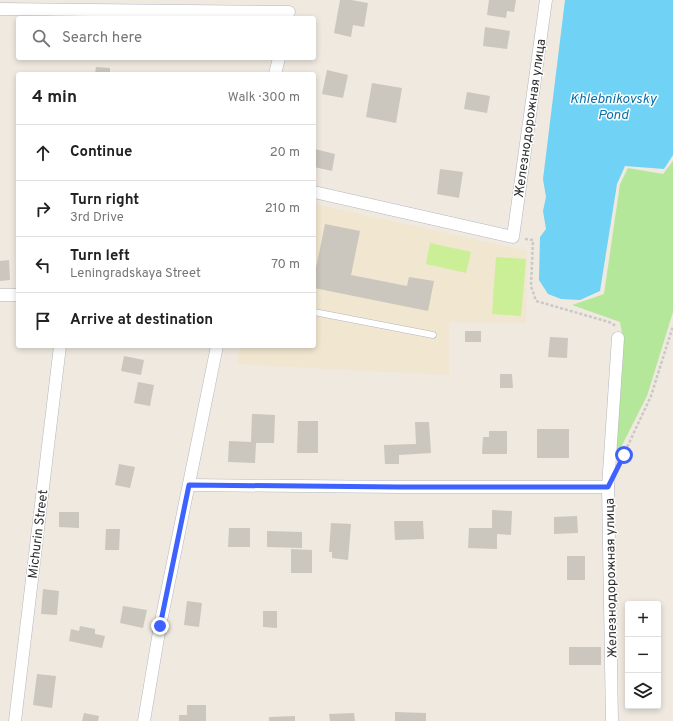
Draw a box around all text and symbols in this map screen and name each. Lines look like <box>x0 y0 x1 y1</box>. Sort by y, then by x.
search box <box>16 16 316 60</box>
icon: search <box>30 27 52 49</box>
text: Search here <box>62 29 142 48</box>
street label: Железнодорожная улица <box>512 38 550 199</box>
text: 4 min <box>32 87 77 109</box>
text: Walk · 300 m <box>228 90 300 106</box>
water label: Khlebnikovsky Pond <box>570 91 657 124</box>
icon: ahead <box>32 142 54 164</box>
text: Continue <box>70 143 132 162</box>
text: 20 m <box>270 145 300 161</box>
text: Turn right <box>70 191 139 210</box>
icon: right <box>32 198 54 220</box>
text: 210 m <box>265 201 300 217</box>
text: 3rd Drive <box>70 210 124 226</box>
text: Turn left <box>70 247 130 266</box>
icon: left <box>32 254 54 276</box>
text: 70 m <box>271 257 300 273</box>
text: Leningradskaya Street <box>70 266 201 282</box>
icon: arrive <box>32 310 54 332</box>
text: Arrive at destination <box>70 311 213 330</box>
route start <box>615 446 633 464</box>
street label: Michurin Street <box>26 489 52 580</box>
street label: Железнодорожная улица <box>603 498 621 658</box>
map controls <box>625 601 661 709</box>
button: + <box>625 601 661 637</box>
route end <box>151 617 169 635</box>
button: − <box>625 637 661 673</box>
button: layers <box>625 673 661 709</box>

